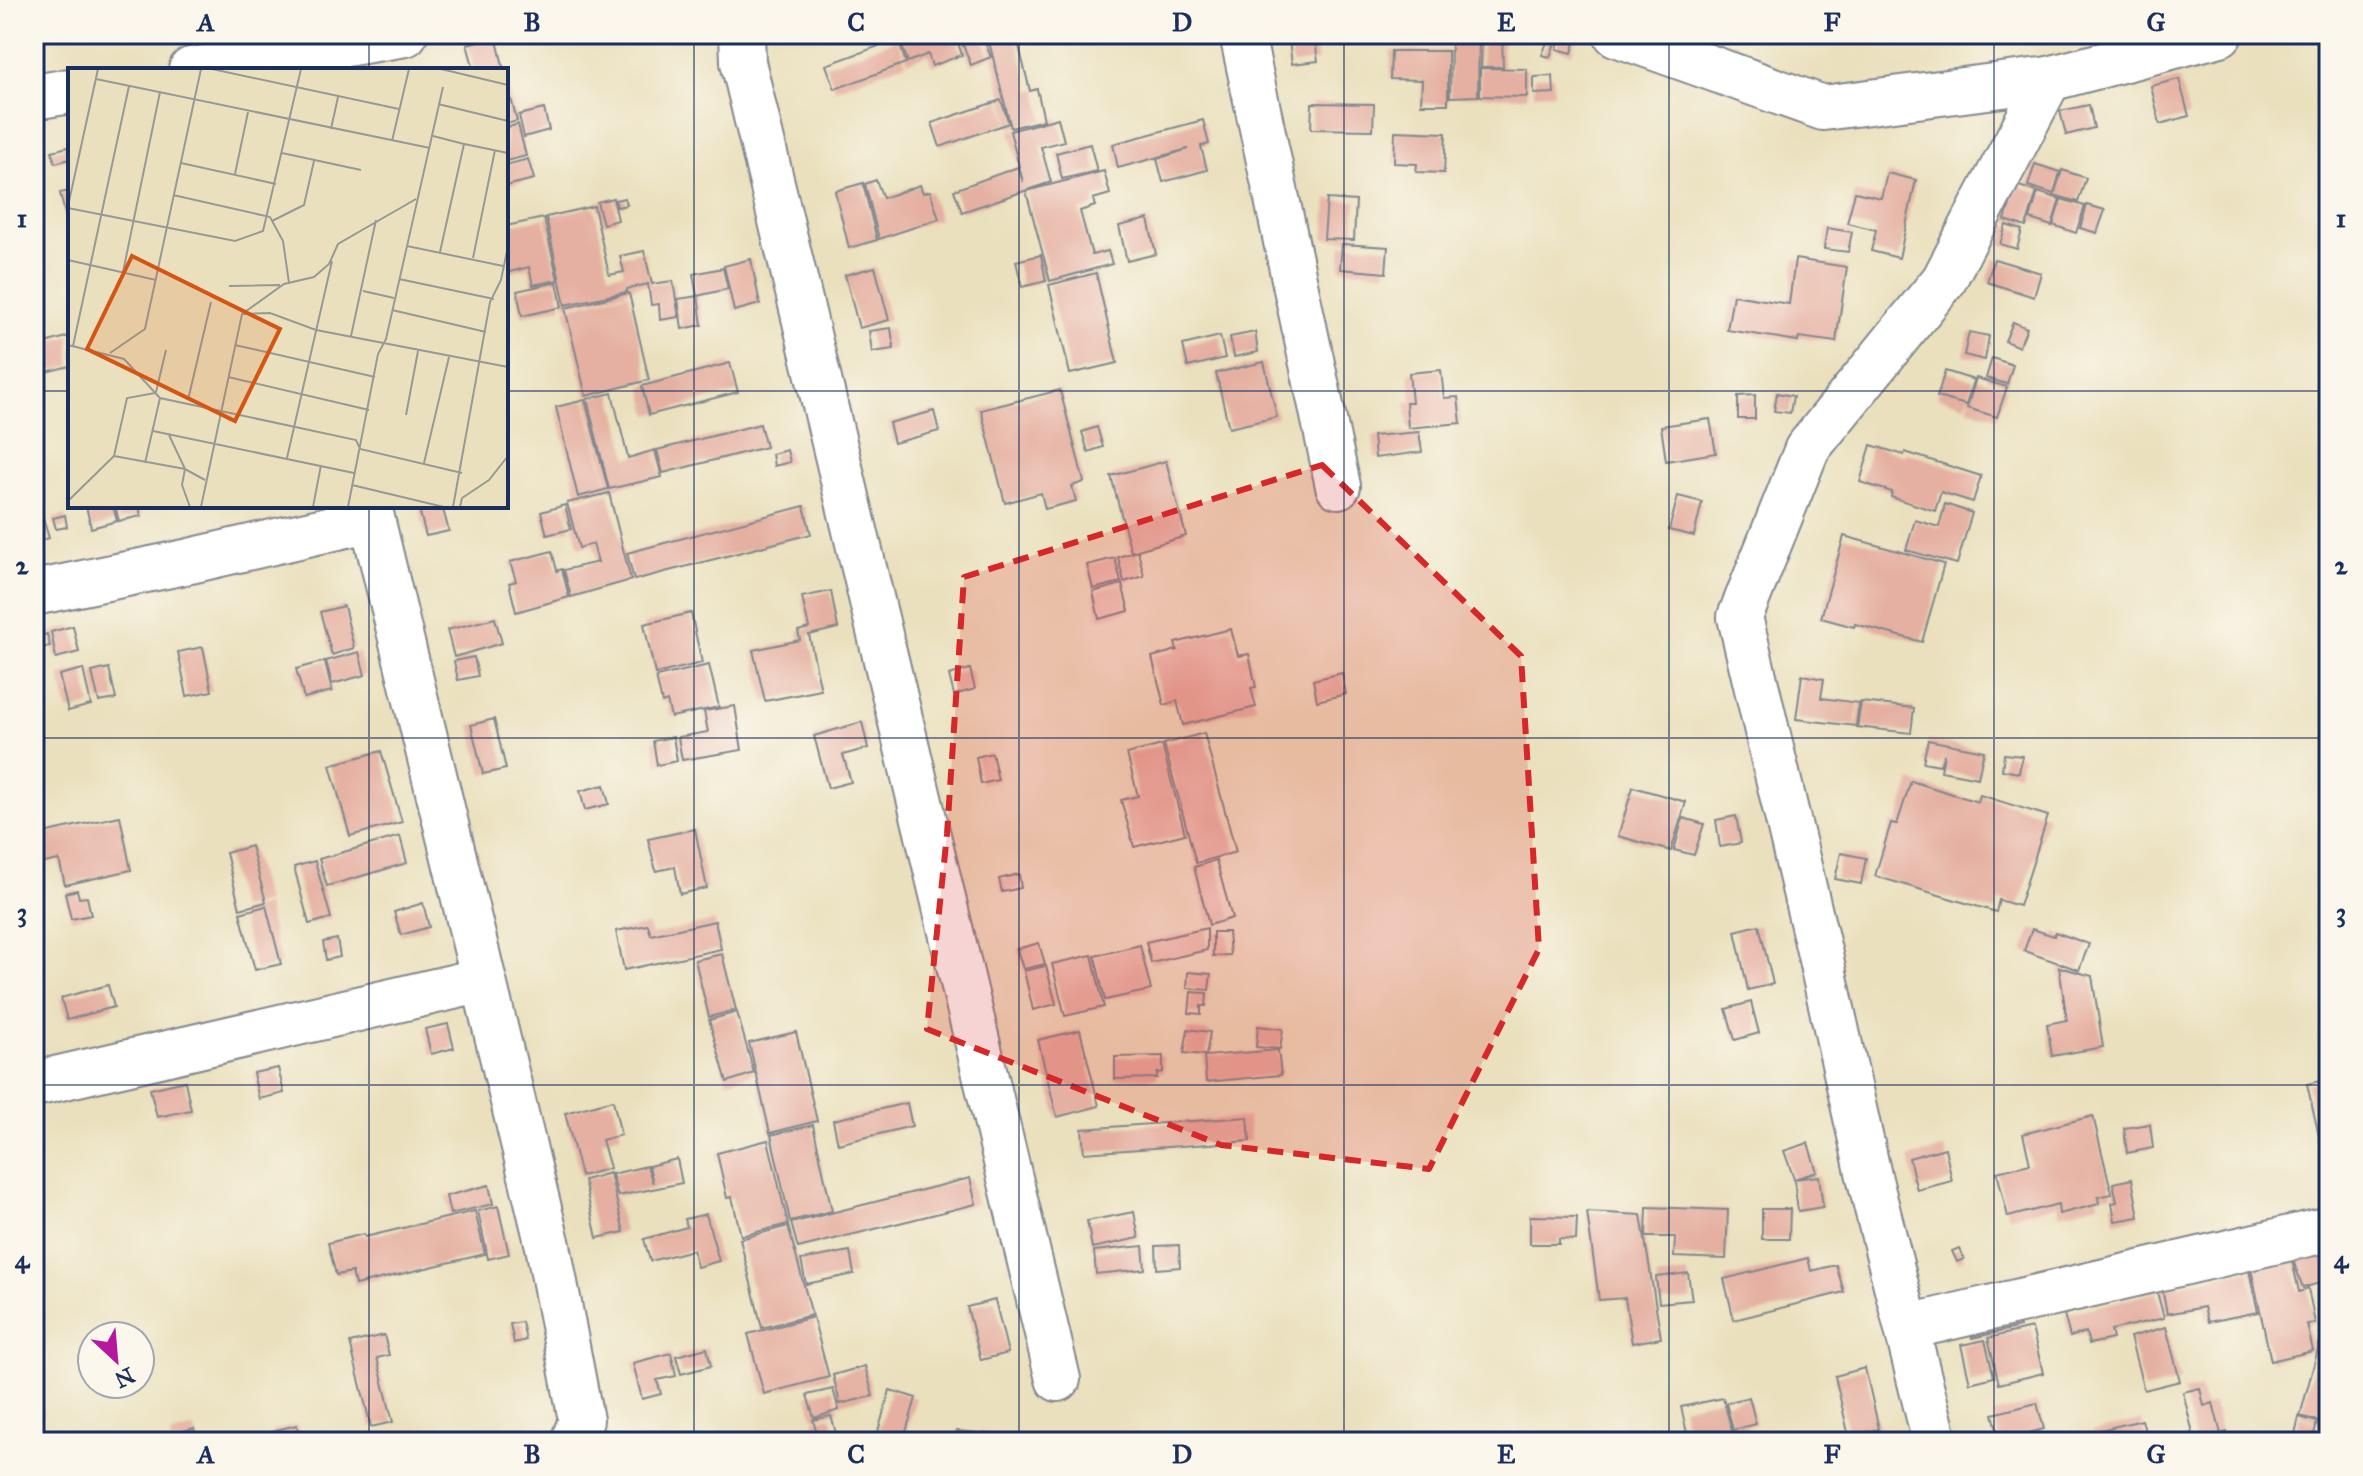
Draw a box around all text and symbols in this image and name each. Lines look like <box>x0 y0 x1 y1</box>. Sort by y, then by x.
text: A <box>195 6 215 38</box>
text: B <box>523 6 541 38</box>
text: C <box>847 6 865 38</box>
text: D <box>1172 6 1192 38</box>
text: E <box>1497 6 1516 38</box>
text: F <box>1824 6 1841 38</box>
text: G <box>2146 6 2166 38</box>
inset map <box>68 68 508 508</box>
text: 1 <box>17 202 27 234</box>
text: 1 <box>2336 202 2346 234</box>
text: 2 <box>16 549 30 581</box>
text: 2 <box>2335 549 2349 581</box>
text: 3 <box>17 896 27 928</box>
text: 3 <box>2336 896 2346 928</box>
text: 4 <box>15 1243 31 1275</box>
text: 4 <box>2334 1243 2350 1275</box>
north arrow <box>76 1320 156 1400</box>
text: N <box>110 1361 139 1394</box>
text: A <box>195 1438 215 1470</box>
text: B <box>523 1438 541 1470</box>
text: C <box>847 1438 865 1470</box>
text: D <box>1172 1438 1192 1470</box>
text: E <box>1497 1438 1516 1470</box>
text: F <box>1824 1438 1841 1470</box>
text: G <box>2146 1438 2166 1470</box>

